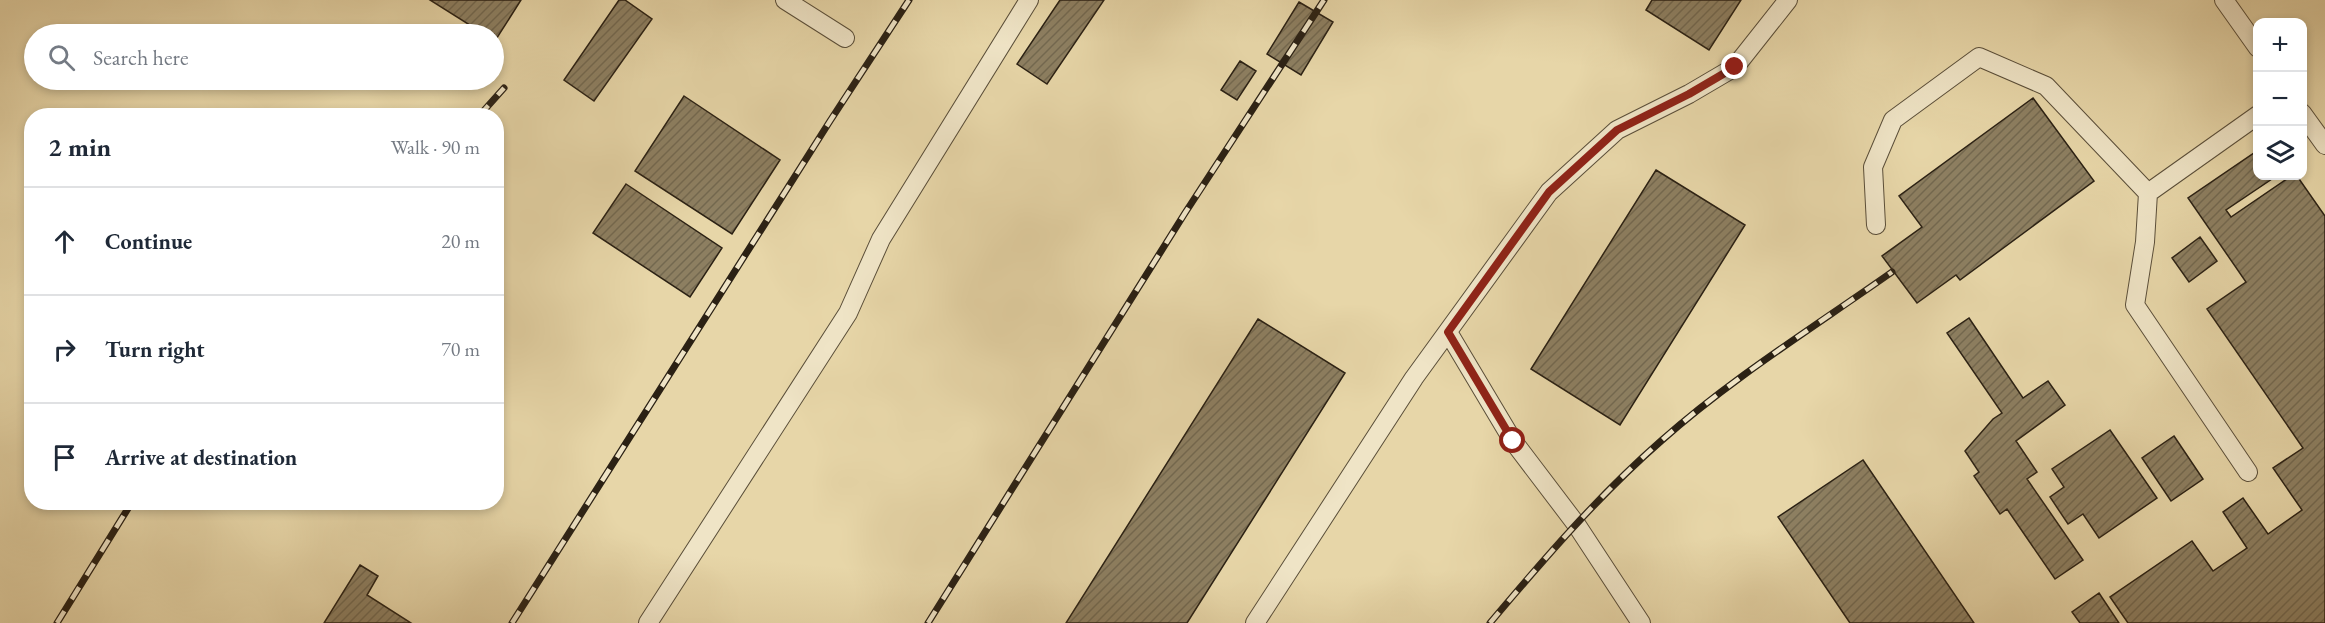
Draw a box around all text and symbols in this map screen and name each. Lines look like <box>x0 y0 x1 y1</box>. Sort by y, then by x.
map controls <box>2253 18 2307 180</box>
button: + <box>2253 18 2307 72</box>
search box <box>24 24 504 90</box>
icon: search <box>45 41 78 74</box>
text: Search here <box>93 43 188 72</box>
route end <box>1721 53 1747 79</box>
button: − <box>2253 72 2307 126</box>
button: layers <box>2253 126 2307 180</box>
text: 2 min <box>48 130 111 164</box>
text: Walk · 90 m <box>391 134 480 160</box>
icon: ahead <box>48 225 81 258</box>
text: Continue <box>105 227 192 256</box>
text: 20 m <box>441 228 480 254</box>
icon: right <box>48 333 81 366</box>
text: Turn right <box>105 335 204 364</box>
text: 70 m <box>441 336 480 362</box>
route start <box>1499 427 1525 453</box>
icon: arrive <box>48 441 81 474</box>
text: Arrive at destination <box>105 443 297 472</box>

